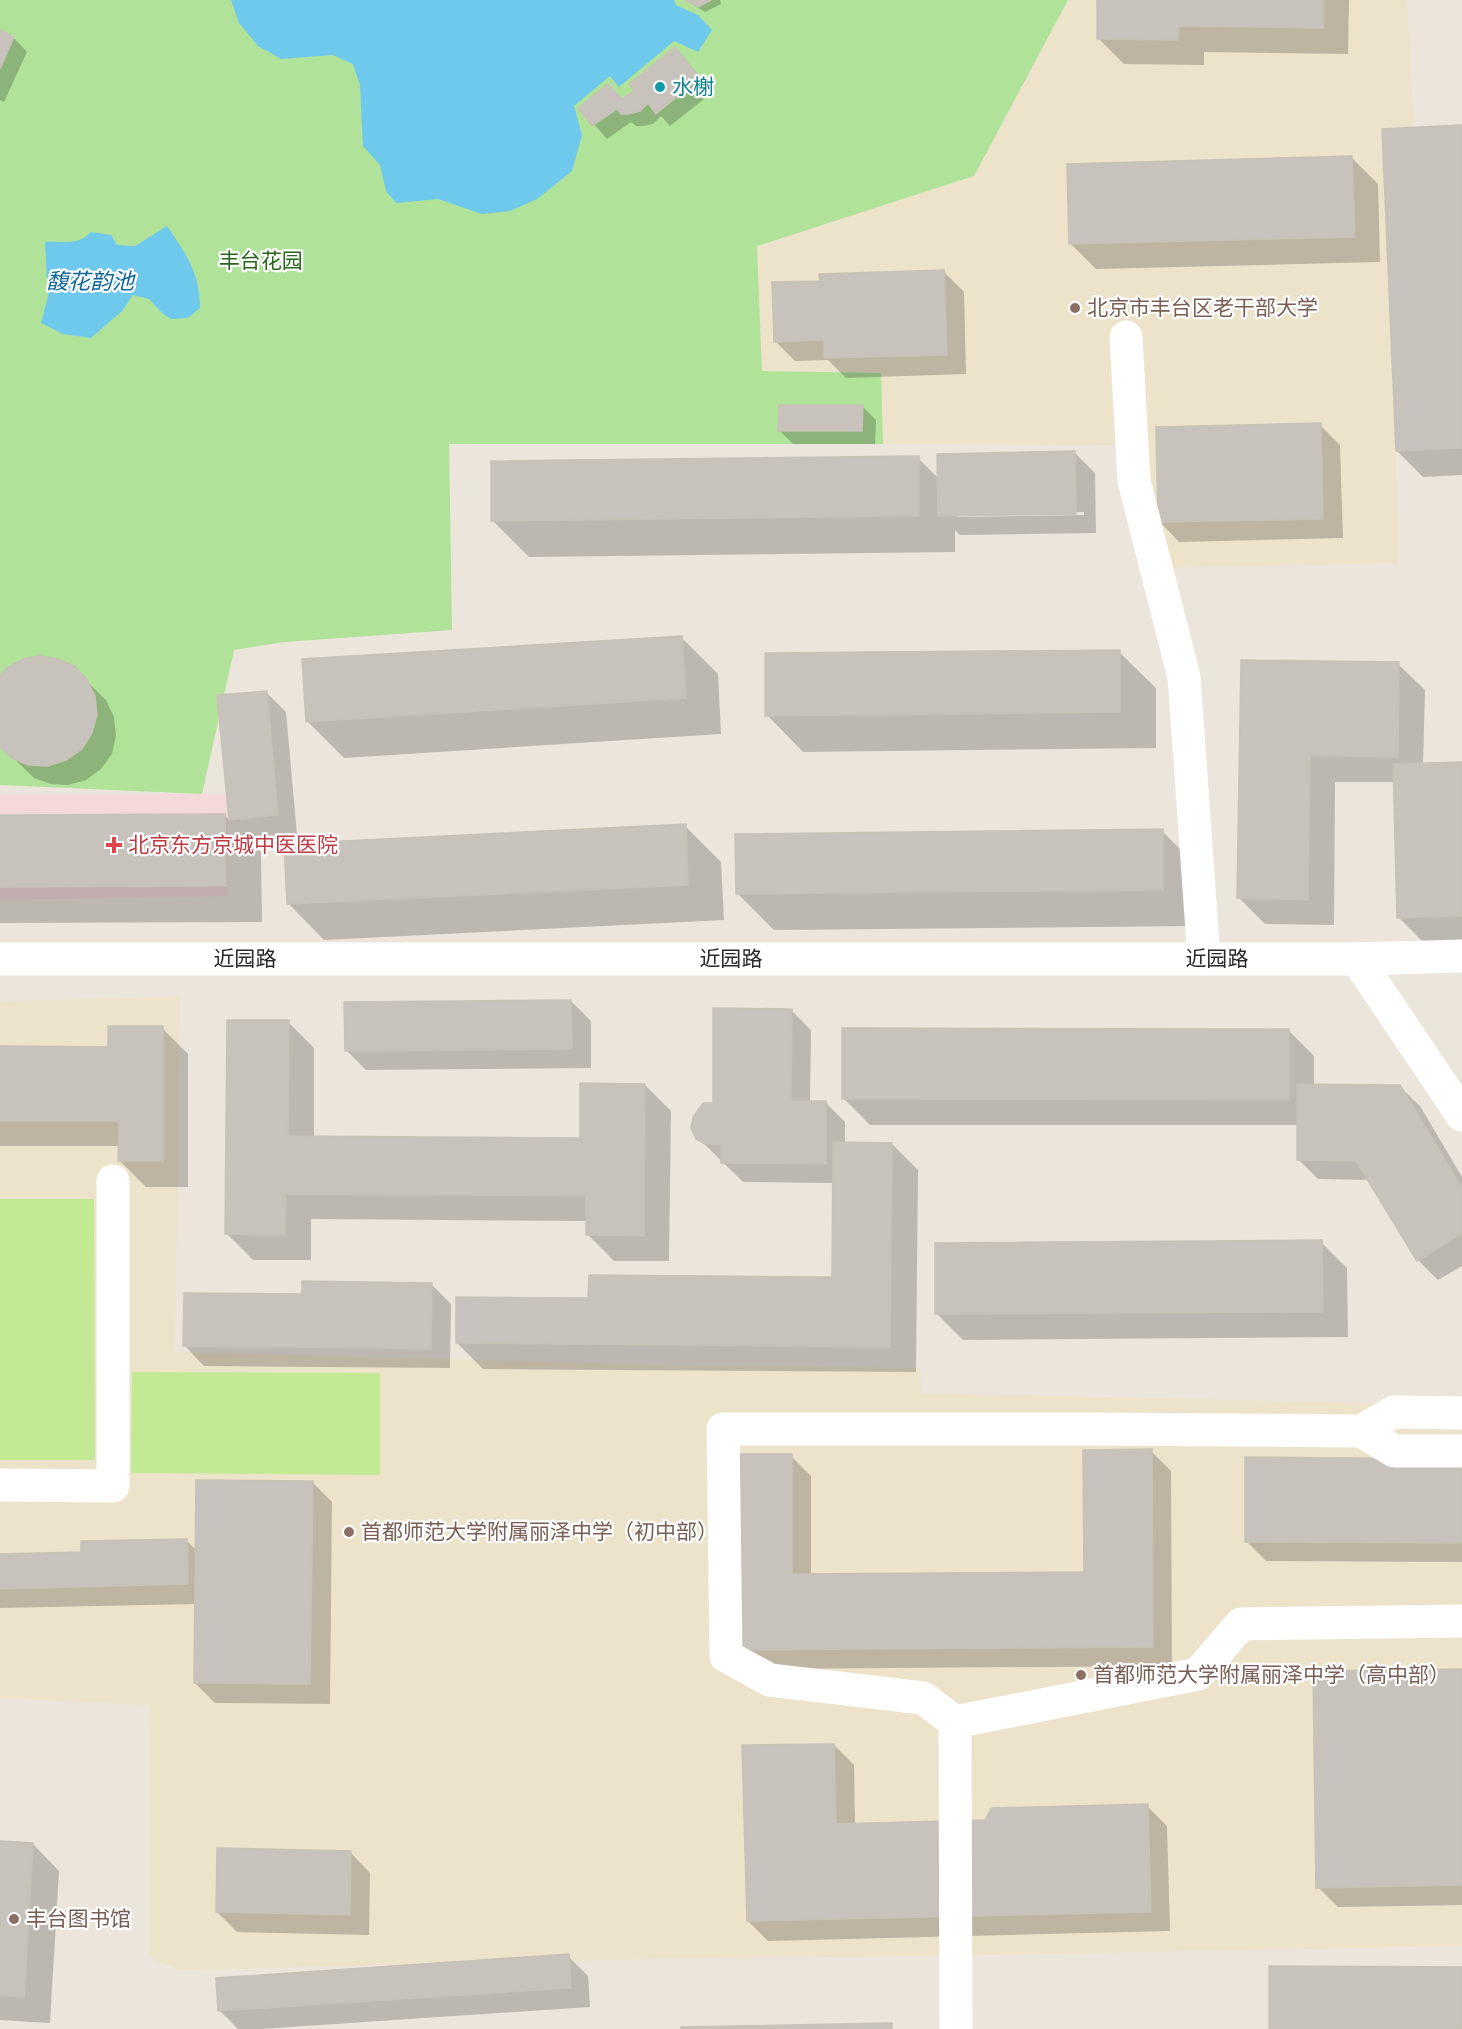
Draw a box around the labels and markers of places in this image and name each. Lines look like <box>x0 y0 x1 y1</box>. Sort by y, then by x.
place label: 水榭 <box>672 76 714 98</box>
marker: 水榭 <box>653 80 667 94</box>
place label: 北京市丰台区老干部大学 <box>1087 297 1318 319</box>
marker: 北京市丰台区老干部大学 <box>1068 301 1082 315</box>
place label: 北京东方京城中医医院 <box>128 834 338 856</box>
marker: 北京东方京城中医医院 <box>105 836 123 854</box>
place label: 首都师范大学附属丽泽中学（初中部） <box>361 1521 718 1543</box>
marker: 首都师范大学附属丽泽中学（初中部） <box>342 1525 356 1539</box>
place label: 首都师范大学附属丽泽中学（高中部） <box>1093 1664 1450 1686</box>
marker: 首都师范大学附属丽泽中学（高中部） <box>1074 1668 1088 1682</box>
place label: 丰台图书馆 <box>26 1908 131 1930</box>
marker: 丰台图书馆 <box>7 1912 21 1926</box>

